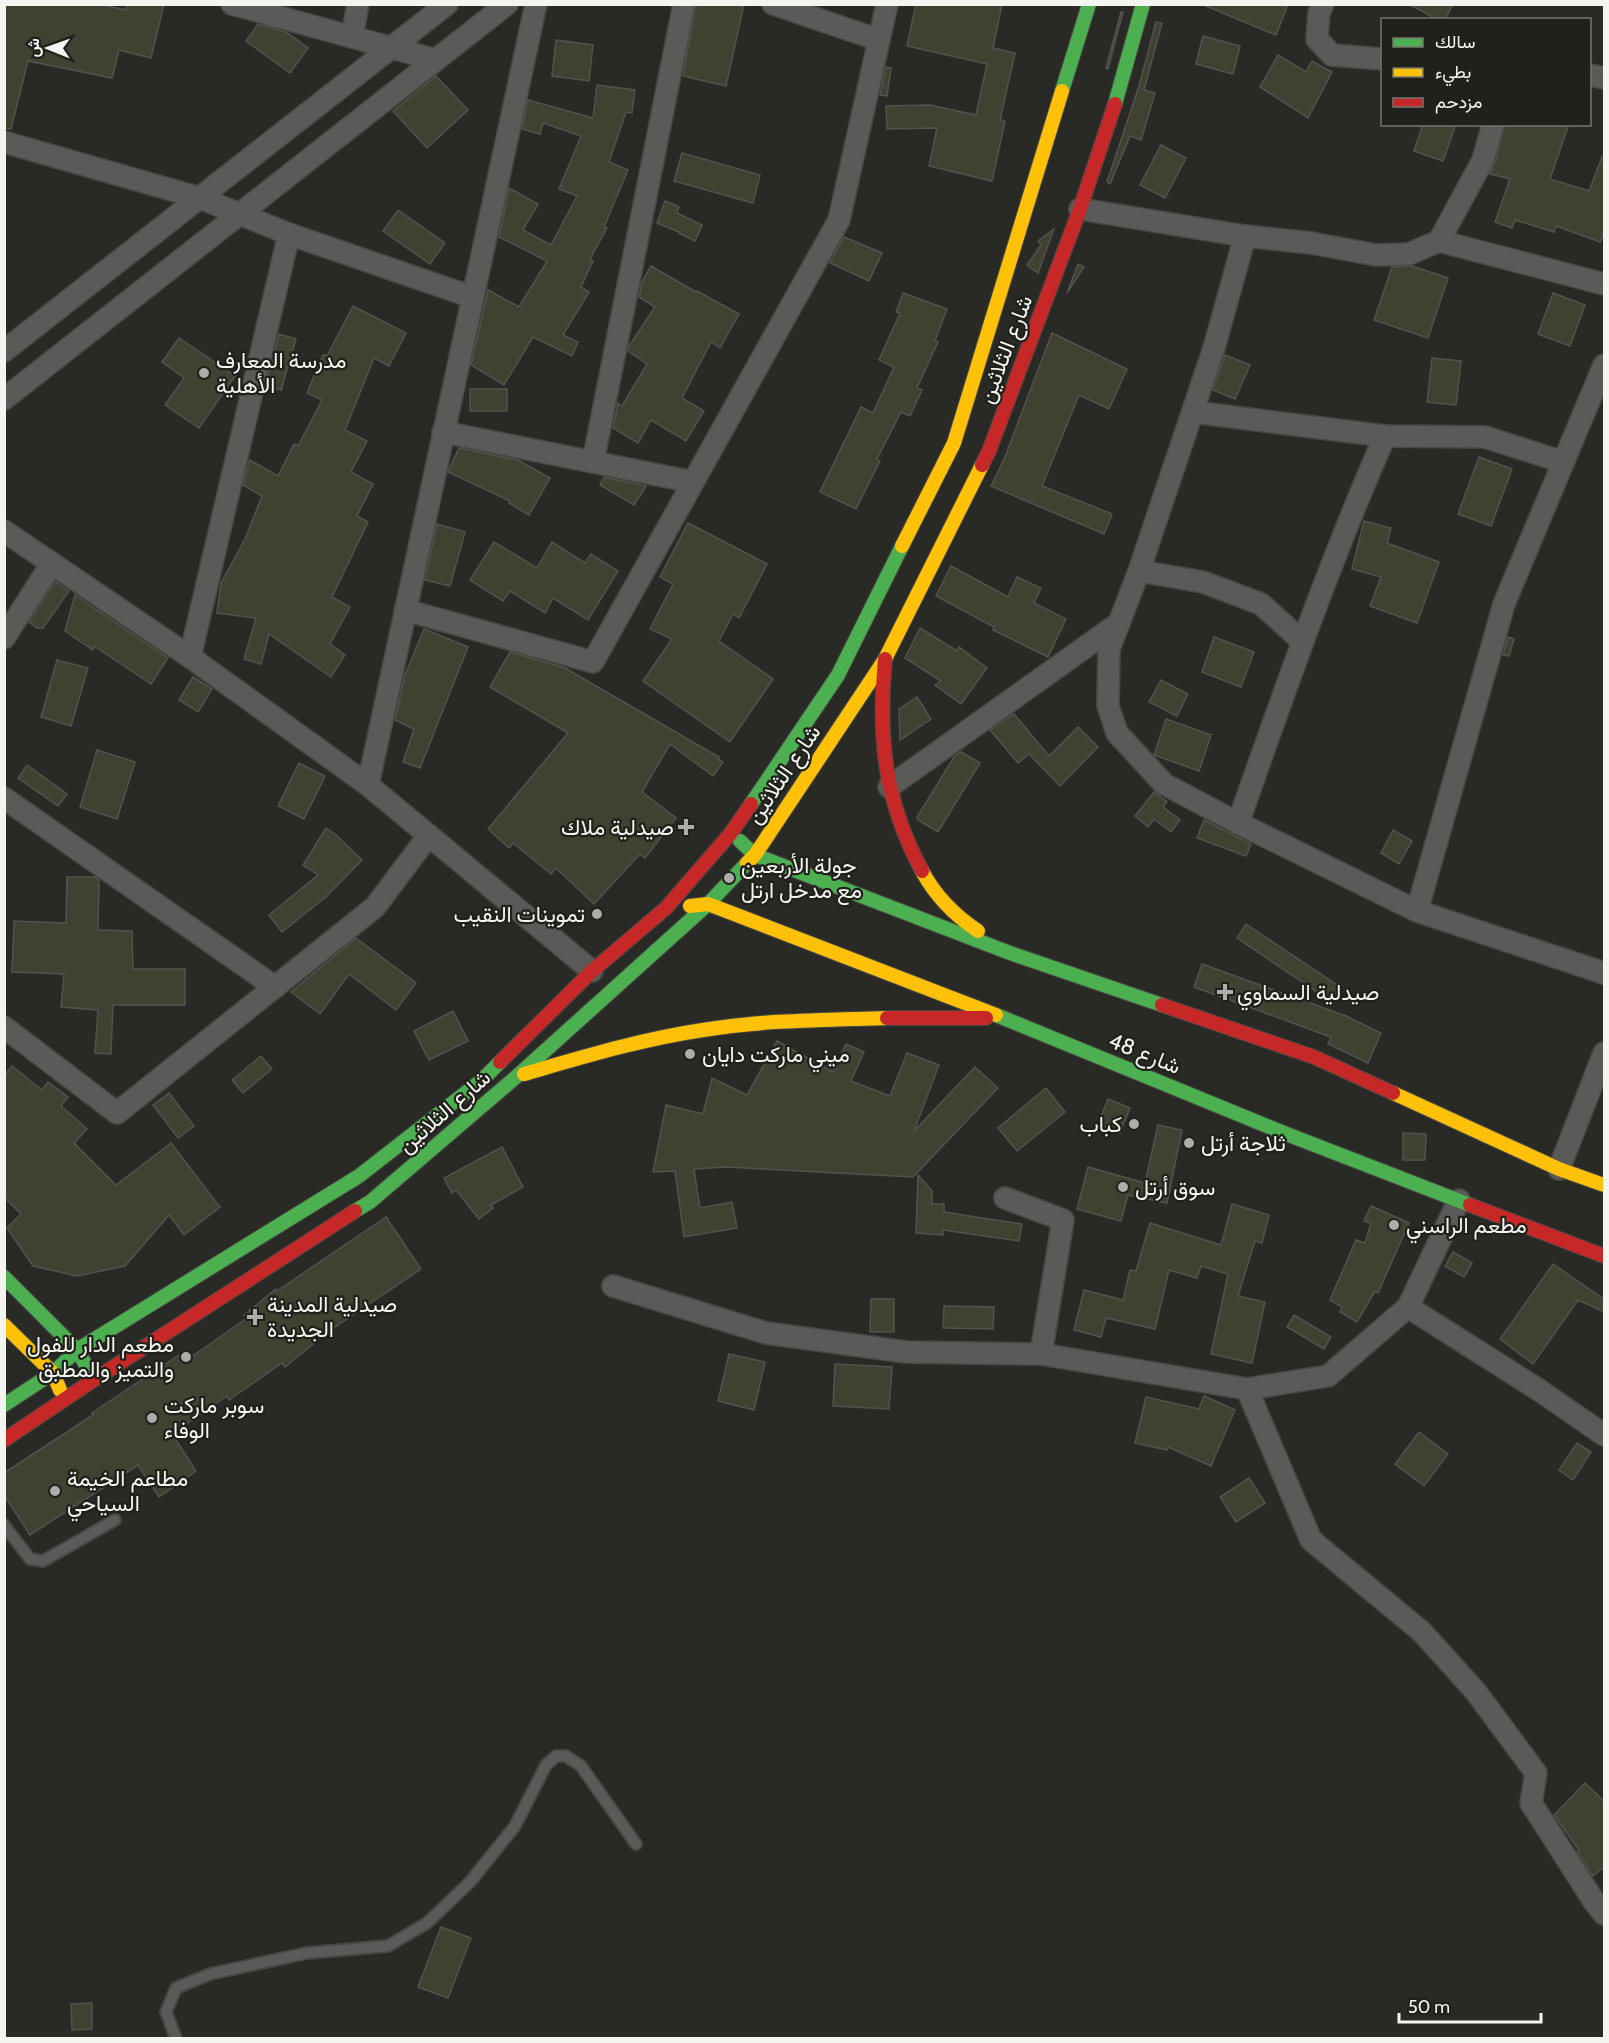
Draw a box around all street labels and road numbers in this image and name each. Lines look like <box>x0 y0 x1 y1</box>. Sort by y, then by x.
street label: شارع الثلاثين <box>972 291 1039 407</box>
street label: شارع الثلاثين <box>740 720 827 830</box>
street label: شارع 48 <box>1104 1027 1185 1081</box>
street label: شارع الثلاثين <box>393 1064 497 1160</box>

